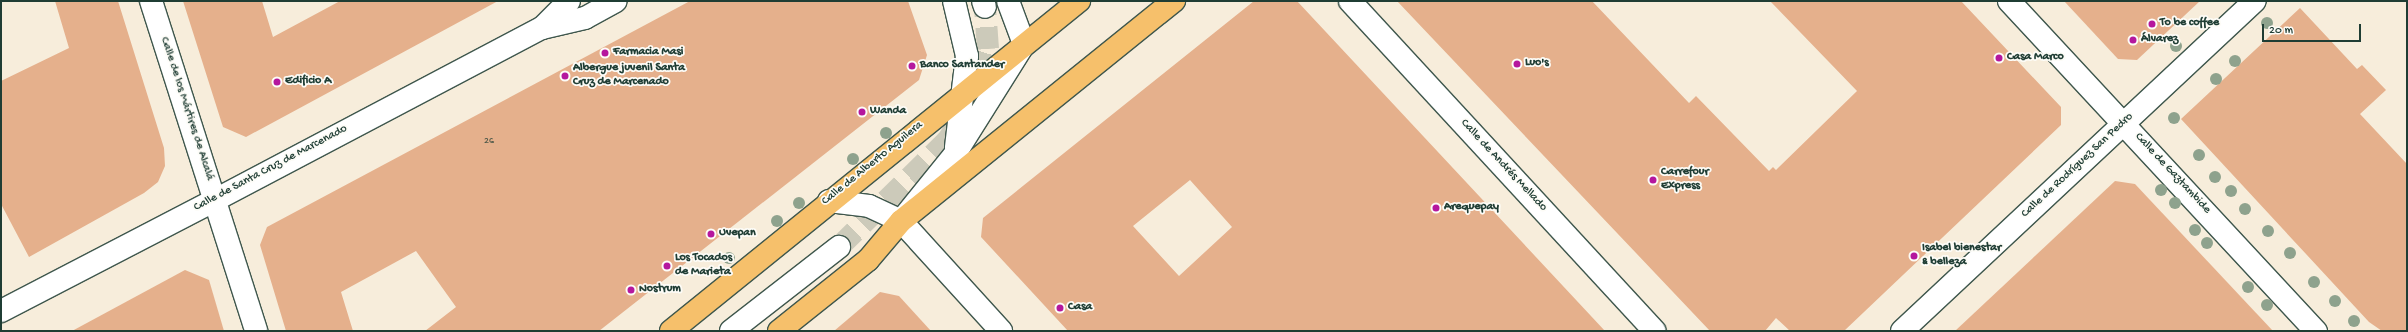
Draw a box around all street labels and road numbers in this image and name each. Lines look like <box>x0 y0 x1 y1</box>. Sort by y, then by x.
street label: Calle de los Mártires de Alcalá <box>156 35 216 183</box>
street label: Calle de Rodríguez San Pedro <box>2019 110 2137 222</box>
street label: Calle de Andrés Mellado <box>1457 117 1549 215</box>
street label: Calle de Alberto Aguilera <box>820 119 926 209</box>
street label: Calle de Santa Cruz de Marcenado <box>192 122 350 216</box>
street label: Calle de Gaztambide <box>2131 131 2213 217</box>

